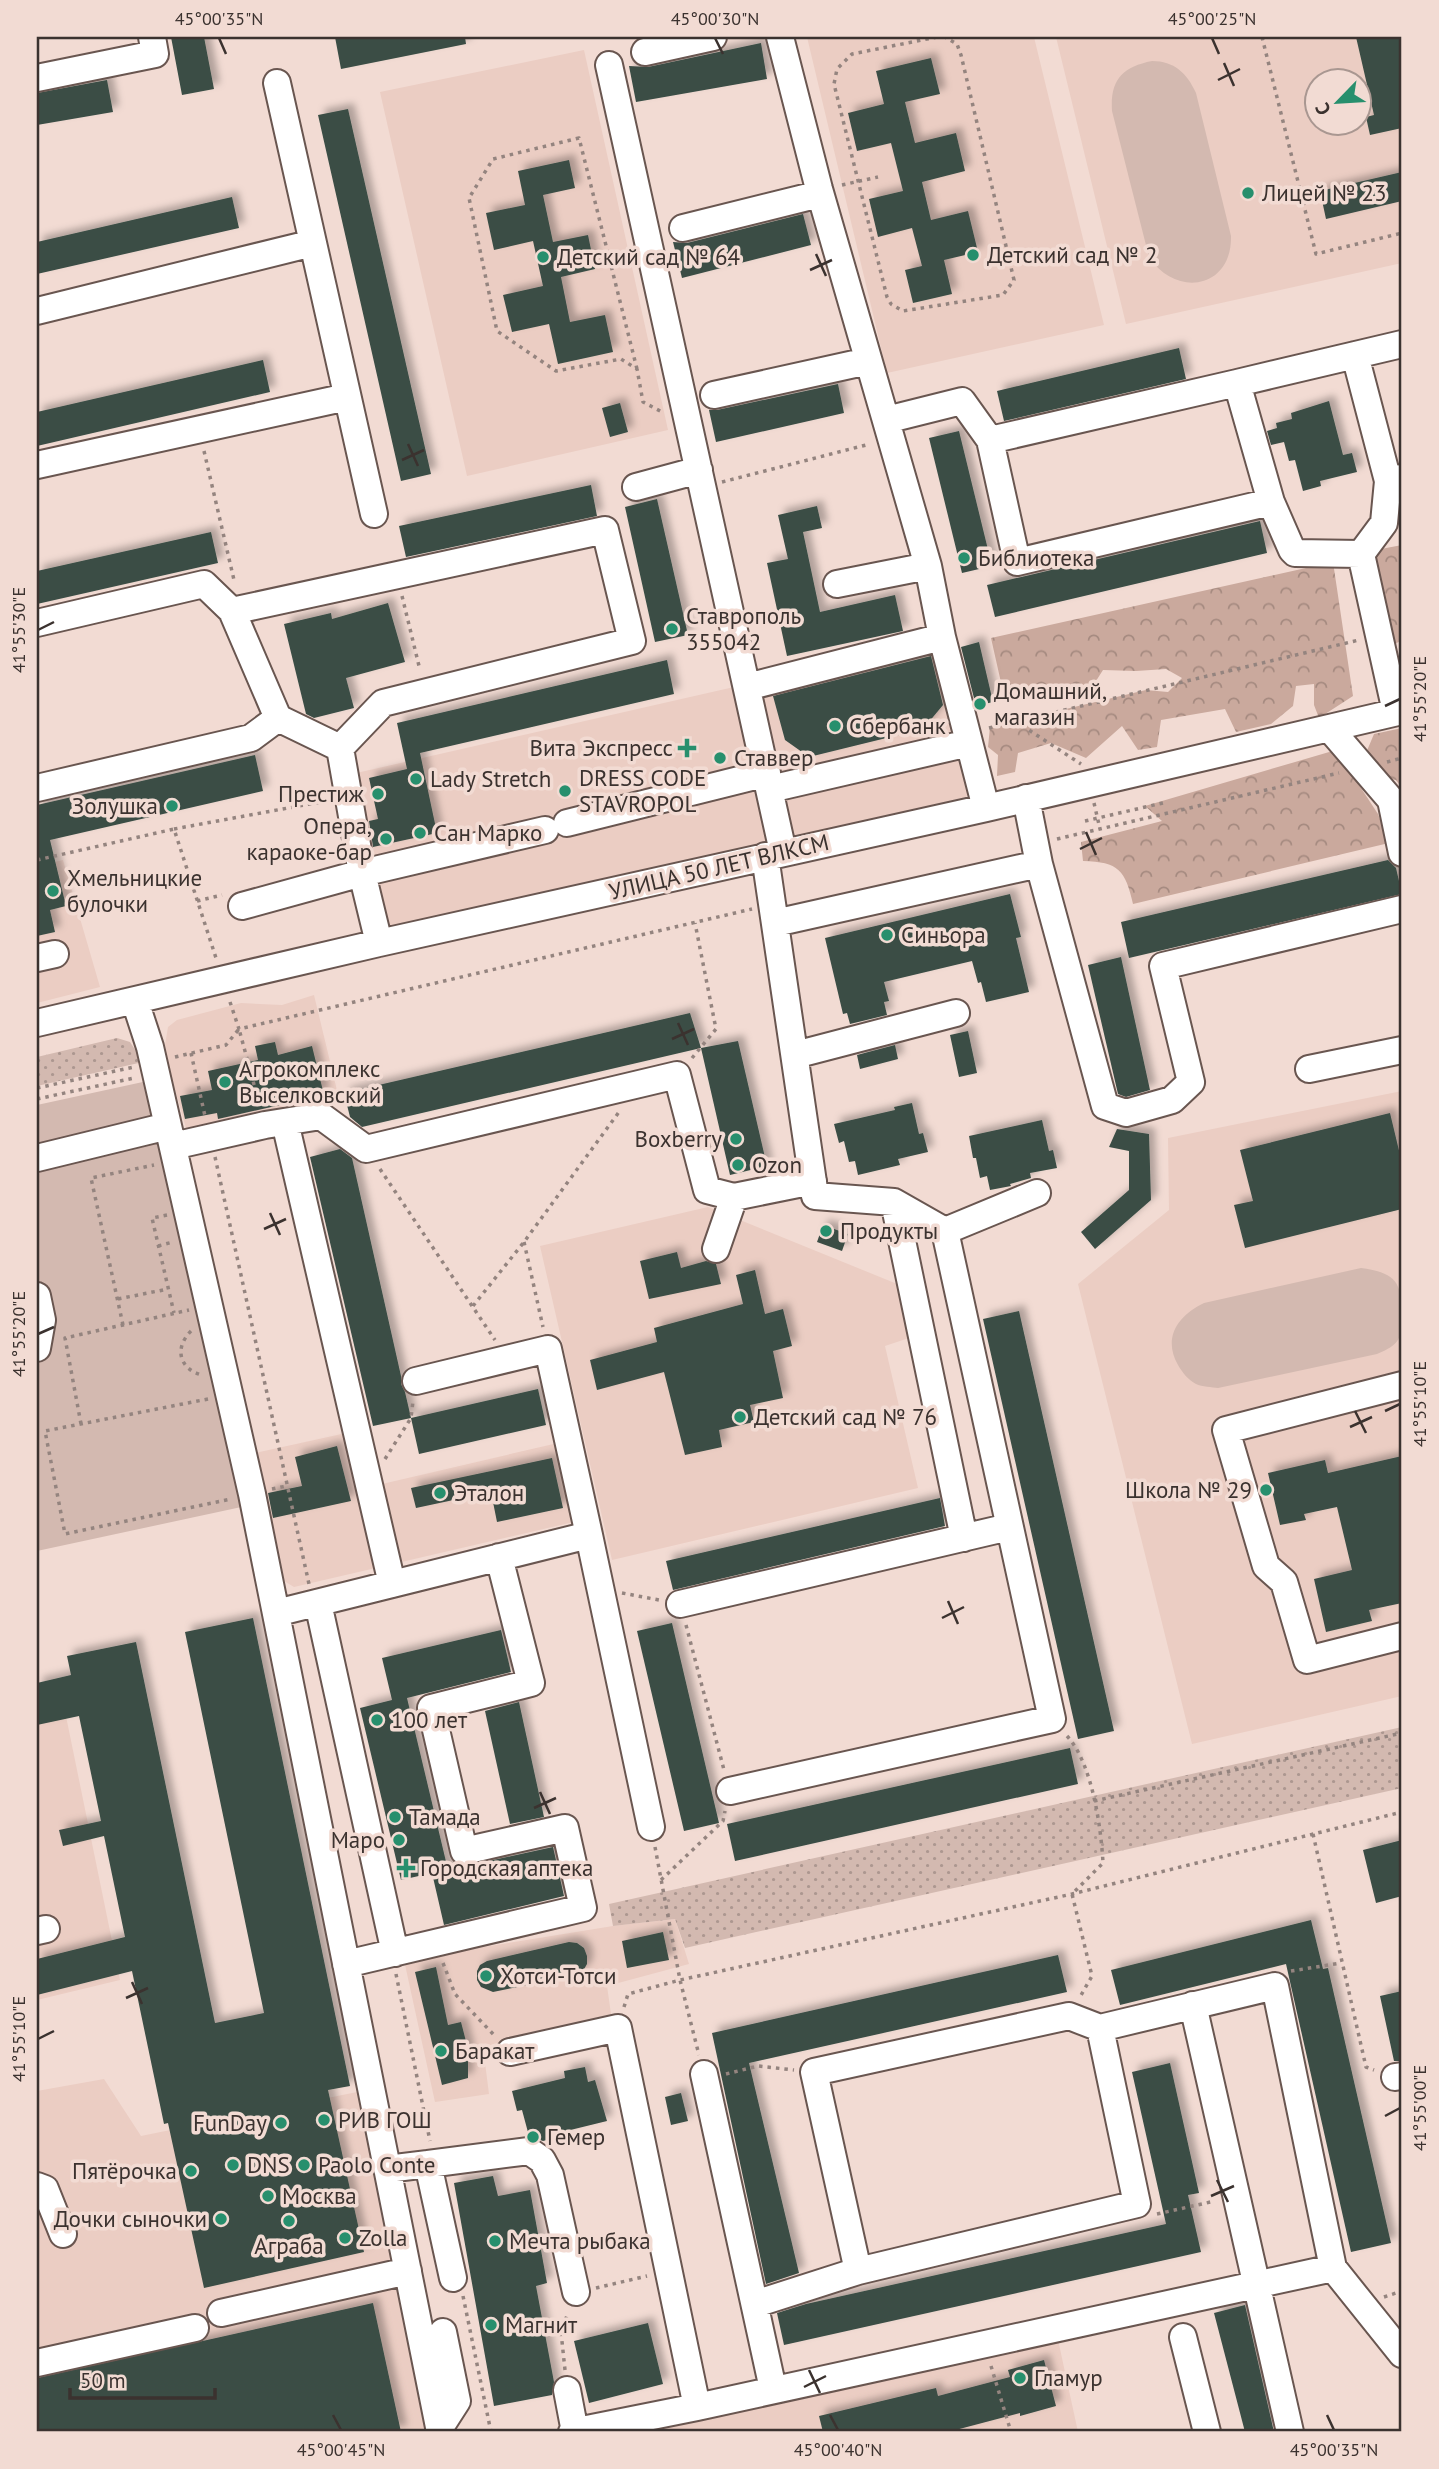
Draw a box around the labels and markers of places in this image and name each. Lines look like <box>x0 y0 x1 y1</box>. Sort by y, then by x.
place label: Лицей № 23 <box>1261 178 1387 207</box>
marker: Лицей № 23 <box>1240 185 1256 201</box>
place label: Детский сад № 2 <box>987 240 1158 269</box>
place label: Детский сад № 64 <box>557 242 741 271</box>
marker: Детский сад № 2 <box>965 247 981 263</box>
marker: Детский сад № 64 <box>535 249 551 265</box>
place label: Библиотека <box>978 543 1094 572</box>
marker: Библиотека <box>956 550 972 566</box>
place label: Ставрополь 355042 <box>686 601 801 656</box>
marker: Ставрополь 355042 <box>664 621 680 637</box>
place label: Домашний, магазин <box>994 676 1107 731</box>
marker: Домашний, магазин <box>972 696 988 712</box>
place label: Сбербанк <box>849 711 946 740</box>
marker: Сбербанк <box>827 718 843 734</box>
place label: Вита Экспресс <box>530 733 673 762</box>
marker: Вита Экспресс <box>679 740 695 756</box>
place label: Ставвер <box>734 743 813 772</box>
marker: Ставвер <box>712 750 728 766</box>
place label: DRESS CODE STAVROPOL <box>579 763 706 818</box>
place label: Lady Stretch <box>430 764 551 793</box>
marker: Lady Stretch <box>408 771 424 787</box>
place label: Престиж <box>278 779 365 808</box>
marker: DRESS CODE STAVROPOL <box>557 783 573 799</box>
marker: Престиж <box>370 786 386 802</box>
place label: Золушка <box>72 791 158 820</box>
marker: Золушка <box>164 798 180 814</box>
place label: Опера, караоке-бар <box>247 811 372 866</box>
place label: Сан Марко <box>434 818 542 847</box>
marker: Сан Марко <box>412 825 428 841</box>
marker: Опера, караоке-бар <box>378 831 394 847</box>
place label: Хмельницкие булочки <box>67 863 202 918</box>
marker: Хмельницкие булочки <box>45 883 61 899</box>
place label: Синьора <box>901 920 986 949</box>
marker: Синьора <box>879 927 895 943</box>
place label: Агрокомплекс Выселковский <box>239 1054 381 1109</box>
marker: Агрокомплекс Выселковский <box>217 1074 233 1090</box>
place label: Boxberry <box>634 1124 722 1153</box>
marker: Boxberry <box>728 1131 744 1147</box>
place label: Ozon <box>752 1150 802 1179</box>
marker: Ozon <box>730 1157 746 1173</box>
place label: Продукты <box>840 1216 938 1245</box>
marker: Продукты <box>818 1223 834 1239</box>
place label: Детский сад № 76 <box>754 1402 937 1431</box>
marker: Детский сад № 76 <box>732 1409 748 1425</box>
place label: Школа № 29 <box>1125 1475 1252 1504</box>
place label: Эталон <box>454 1478 524 1507</box>
marker: Школа № 29 <box>1258 1482 1274 1498</box>
marker: Эталон <box>432 1485 448 1501</box>
place label: 100 лет <box>391 1705 468 1734</box>
marker: 100 лет <box>369 1712 385 1728</box>
place label: Тамада <box>409 1802 481 1831</box>
marker: Тамада <box>387 1809 403 1825</box>
place label: Маро <box>331 1825 385 1854</box>
marker: Маро <box>391 1832 407 1848</box>
place label: Городская аптека <box>420 1853 593 1882</box>
marker: Городская аптека <box>398 1860 414 1876</box>
place label: Хотси-Тотси <box>500 1961 617 1990</box>
marker: Хотси-Тотси <box>478 1968 494 1984</box>
place label: Баракат <box>455 2036 535 2065</box>
marker: Баракат <box>433 2043 449 2059</box>
place label: РИВ ГОШ <box>338 2105 432 2134</box>
place label: FunDay <box>193 2108 267 2137</box>
marker: РИВ ГОШ <box>316 2112 332 2128</box>
marker: FunDay <box>273 2115 289 2131</box>
place label: Гемер <box>547 2122 605 2151</box>
marker: Гемер <box>525 2129 541 2145</box>
place label: DNS <box>247 2150 290 2179</box>
place label: Paolo Conte <box>318 2150 435 2179</box>
place label: Пятёрочка <box>72 2156 177 2185</box>
marker: DNS <box>225 2157 241 2173</box>
marker: Paolo Conte <box>296 2157 312 2173</box>
marker: Пятёрочка <box>183 2163 199 2179</box>
place label: Москва <box>282 2181 357 2210</box>
marker: Москва <box>260 2188 276 2204</box>
place label: Дочки сыночки <box>54 2204 207 2233</box>
marker: Дочки сыночки <box>213 2211 229 2227</box>
marker: Аграба <box>281 2213 297 2229</box>
place label: Zolla <box>359 2223 408 2252</box>
place label: Мечта рыбака <box>509 2226 651 2255</box>
marker: Zolla <box>337 2230 353 2246</box>
place label: Аграба <box>254 2231 324 2260</box>
marker: Мечта рыбака <box>487 2233 503 2249</box>
place label: Магнит <box>505 2310 578 2339</box>
marker: Магнит <box>483 2317 499 2333</box>
place label: Гламур <box>1034 2363 1103 2392</box>
marker: Гламур <box>1012 2370 1028 2386</box>

